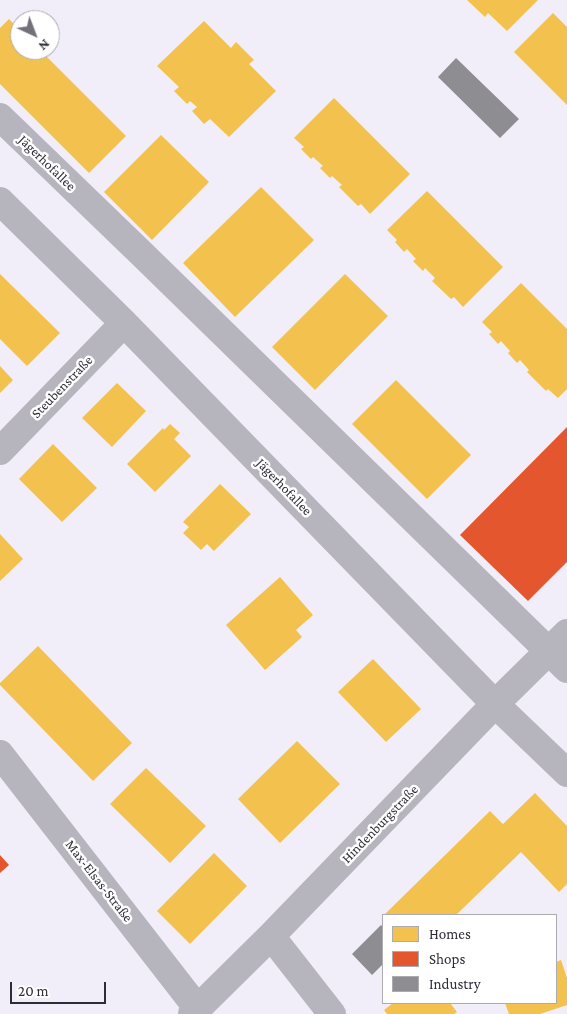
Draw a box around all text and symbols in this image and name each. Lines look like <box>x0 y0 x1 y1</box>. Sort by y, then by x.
north arrow <box>10 10 60 60</box>
text: N <box>36 36 54 54</box>
street label: Jägerhofallee <box>15 132 79 194</box>
street label: Steubenstraße <box>28 352 96 422</box>
street label: Jägerhofallee <box>253 455 315 519</box>
street label: Hindenburgstraße <box>338 781 422 867</box>
street label: Max-Elsas-Straße <box>62 837 136 925</box>
legend <box>382 914 557 1004</box>
text: Homes <box>429 926 471 942</box>
text: Shops <box>429 951 465 967</box>
scale bar <box>12 972 109 1004</box>
text: Industry <box>429 976 481 992</box>
text: 20 m <box>18 983 49 999</box>

